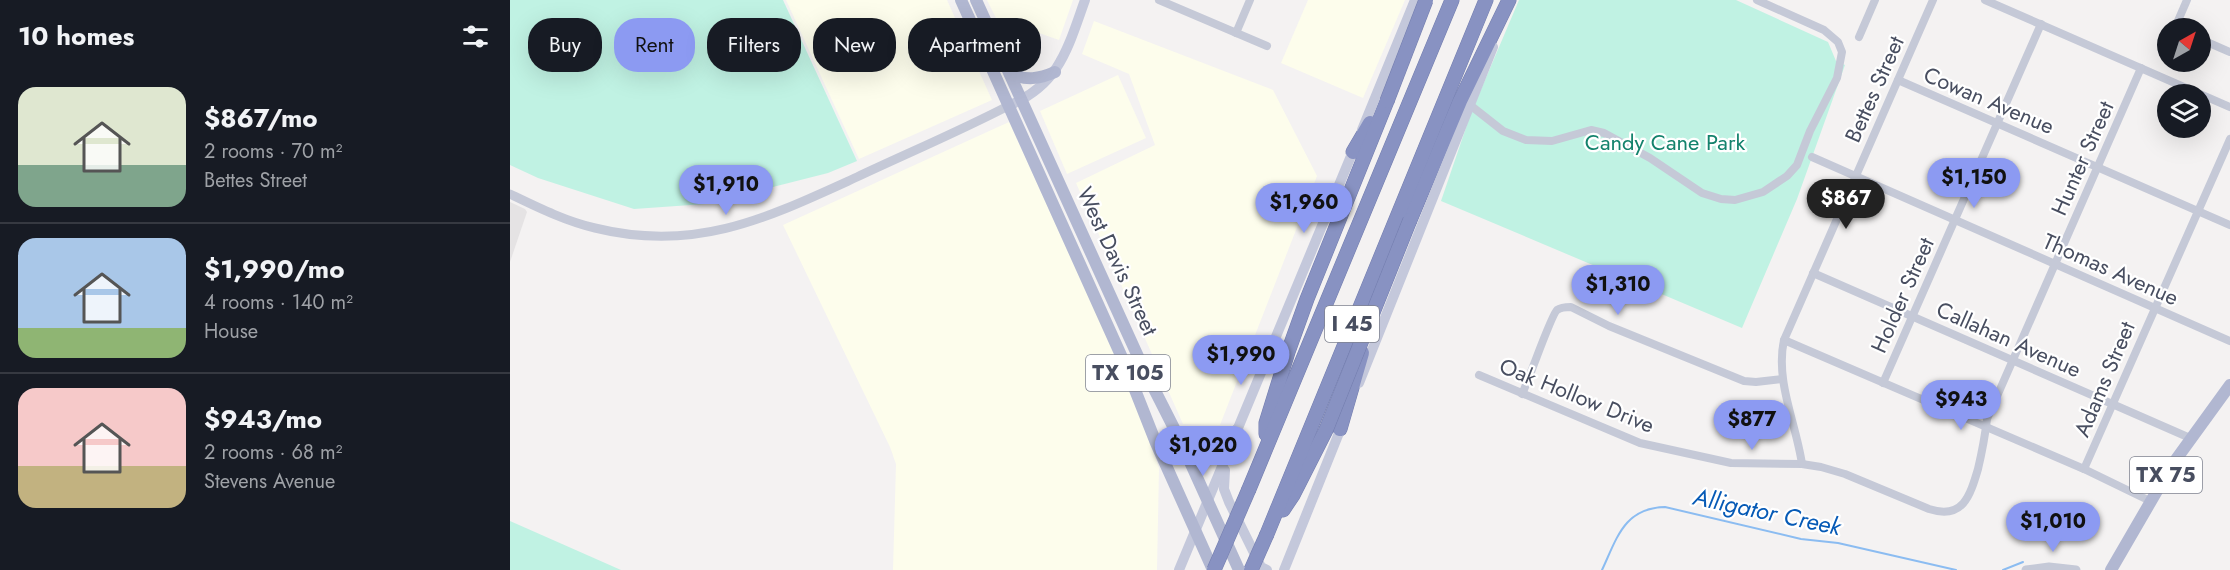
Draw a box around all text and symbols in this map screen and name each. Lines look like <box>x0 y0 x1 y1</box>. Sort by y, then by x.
text: 10 homes <box>18 17 134 55</box>
chip: Buy <box>528 18 602 72</box>
chip: Rent <box>614 18 695 72</box>
chip: Filters <box>707 18 801 72</box>
chip: New <box>813 18 896 72</box>
chip: Apartment <box>908 18 1041 72</box>
north arrow <box>2157 18 2211 72</box>
map controls <box>2157 18 2211 138</box>
icon: filters <box>459 20 492 53</box>
street label: Bettes Street <box>1836 30 1912 147</box>
street label: Cowan Avenue <box>1919 58 2059 142</box>
button: layers <box>2157 84 2211 138</box>
street label: Hunter Street <box>2043 95 2122 220</box>
text: $867/mo <box>204 99 318 137</box>
icon: home <box>66 111 138 183</box>
park label: Candy Cane Park <box>1585 126 1745 158</box>
text: 2 rooms · 70 m² <box>204 137 342 166</box>
pin: $1,150 <box>1925 158 2023 209</box>
text: $1,150 <box>1941 163 2007 192</box>
pin: $1,910 <box>677 165 775 216</box>
text: Bettes Street <box>204 166 307 195</box>
text: $1,910 <box>693 170 759 199</box>
pin: $867 <box>1810 179 1882 230</box>
street label: West Davis Street <box>1070 181 1167 341</box>
pin: $1,960 <box>1255 183 1353 234</box>
text: $867 <box>1821 184 1871 213</box>
text: $1,960 <box>1269 188 1339 217</box>
street label: Thomas Avenue <box>2038 225 2184 313</box>
street label: Holder Street <box>1862 232 1942 358</box>
text: $1,990/mo <box>204 250 344 288</box>
icon: home <box>66 262 138 334</box>
pin: $1,310 <box>1569 265 1667 316</box>
text: $1,310 <box>1586 270 1650 299</box>
text: 4 rooms · 140 m² <box>204 288 353 317</box>
street label: Callahan Avenue <box>1932 293 2086 385</box>
road number: I 45 <box>1325 306 1379 342</box>
street label: Adams Street <box>2065 316 2143 442</box>
text: House <box>204 317 258 346</box>
pin: $1,990 <box>1192 335 1290 386</box>
text: $1,990 <box>1206 340 1276 369</box>
street label: Oak Hollow Drive <box>1495 349 1659 441</box>
road number: TX 105 <box>1086 355 1170 391</box>
pin: $943 <box>1925 380 1997 431</box>
text: $943 <box>1935 385 1987 414</box>
text: $943/mo <box>204 400 322 438</box>
pin: $877 <box>1716 400 1788 451</box>
text: $877 <box>1728 405 1776 434</box>
icon: home <box>66 412 138 484</box>
pin: $1,020 <box>1154 426 1252 477</box>
text: $1,020 <box>1169 431 1237 460</box>
text: 2 rooms · 68 m² <box>204 438 342 467</box>
road number: TX 75 <box>2130 457 2202 493</box>
text: Stevens Avenue <box>204 467 335 496</box>
water label: Alligator Creek <box>1689 479 1846 545</box>
pin: $1,010 <box>2004 502 2102 553</box>
text: $1,010 <box>2020 507 2086 536</box>

